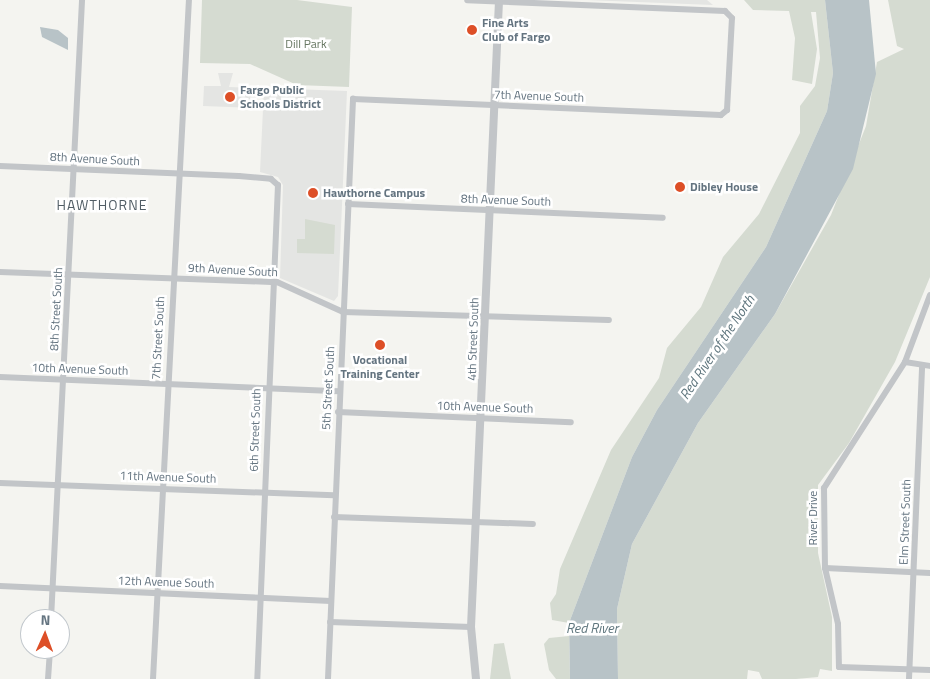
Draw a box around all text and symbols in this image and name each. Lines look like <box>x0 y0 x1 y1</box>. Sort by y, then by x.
place label: Fine Arts Club of Fargo <box>482 16 550 44</box>
marker: Fine Arts Club of Fargo <box>466 24 478 36</box>
park label: Dill Park <box>285 37 327 51</box>
place label: Fargo Public Schools District <box>240 83 321 111</box>
street label: 7th Avenue South <box>494 87 584 105</box>
marker: Fargo Public Schools District <box>224 91 236 103</box>
street label: 8th Avenue South <box>50 149 140 169</box>
place label: Dibley House <box>690 180 758 194</box>
marker: Dibley House <box>674 181 686 193</box>
place label: Hawthorne Campus <box>323 186 425 200</box>
marker: Hawthorne Campus <box>307 187 319 199</box>
street label: 8th Avenue South <box>461 191 551 209</box>
district label: HAWTHORNE <box>55 197 149 213</box>
street label: 9th Avenue South <box>188 260 278 280</box>
street label: 8th Street South <box>47 267 65 351</box>
water label: Red River of the North <box>676 292 758 402</box>
street label: 7th Street South <box>149 296 167 380</box>
street label: 4th Street South <box>464 297 482 381</box>
marker: Vocational Training Center <box>374 339 386 351</box>
street label: 5th Street South <box>319 346 337 430</box>
place label: Vocational Training Center <box>341 353 419 381</box>
street label: 10th Avenue South <box>31 360 129 378</box>
street label: 6th Street South <box>246 388 264 472</box>
street label: 10th Avenue South <box>436 398 534 416</box>
street label: 11th Avenue South <box>119 468 217 486</box>
street label: Elm Street South <box>896 479 914 565</box>
street label: River Drive <box>806 491 820 545</box>
street label: 12th Avenue South <box>117 573 215 591</box>
north arrow <box>20 609 70 659</box>
text: N <box>40 609 51 630</box>
water label: Red River <box>566 620 618 636</box>

